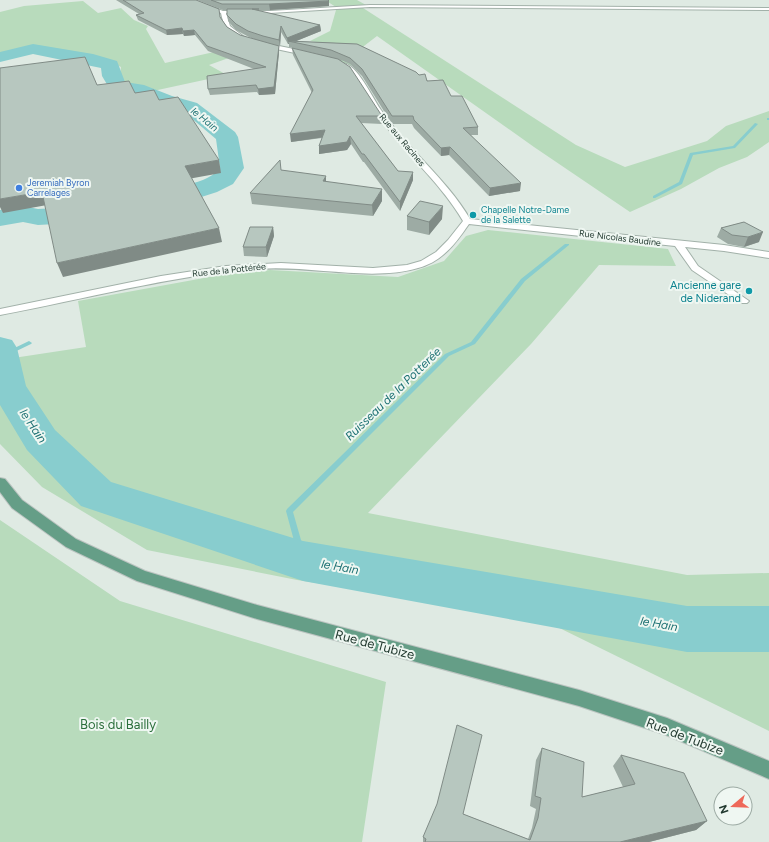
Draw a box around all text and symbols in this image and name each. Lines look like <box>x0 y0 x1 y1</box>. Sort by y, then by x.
water label: le Hain <box>188 104 221 135</box>
street label: Rue aux Racines <box>377 111 428 168</box>
place label: Jeremiah Byron Carrelages <box>27 177 90 198</box>
marker: Jeremiah Byron Carrelages <box>14 183 24 193</box>
place label: Chapelle Notre-Dame de la Salette <box>481 204 569 225</box>
marker: Chapelle Notre-Dame de la Salette <box>468 210 478 220</box>
street label: Rue Nicolas Baudine <box>579 227 662 248</box>
street label: Rue de la Pottérée <box>192 260 266 279</box>
place label: Ancienne gare de Niderand <box>670 279 741 305</box>
marker: Ancienne gare de Niderand <box>744 286 754 296</box>
water label: Ruisseau de la Potterée <box>342 344 444 443</box>
water label: le Hain <box>17 406 50 446</box>
water label: le Hain <box>320 557 360 577</box>
water label: le Hain <box>639 614 679 634</box>
street label: Rue de Tubize <box>334 627 416 662</box>
street label: Rue de Tubize <box>644 715 726 758</box>
park label: Bois du Bailly <box>80 717 156 732</box>
north arrow <box>713 786 753 826</box>
text: N <box>716 803 732 815</box>

